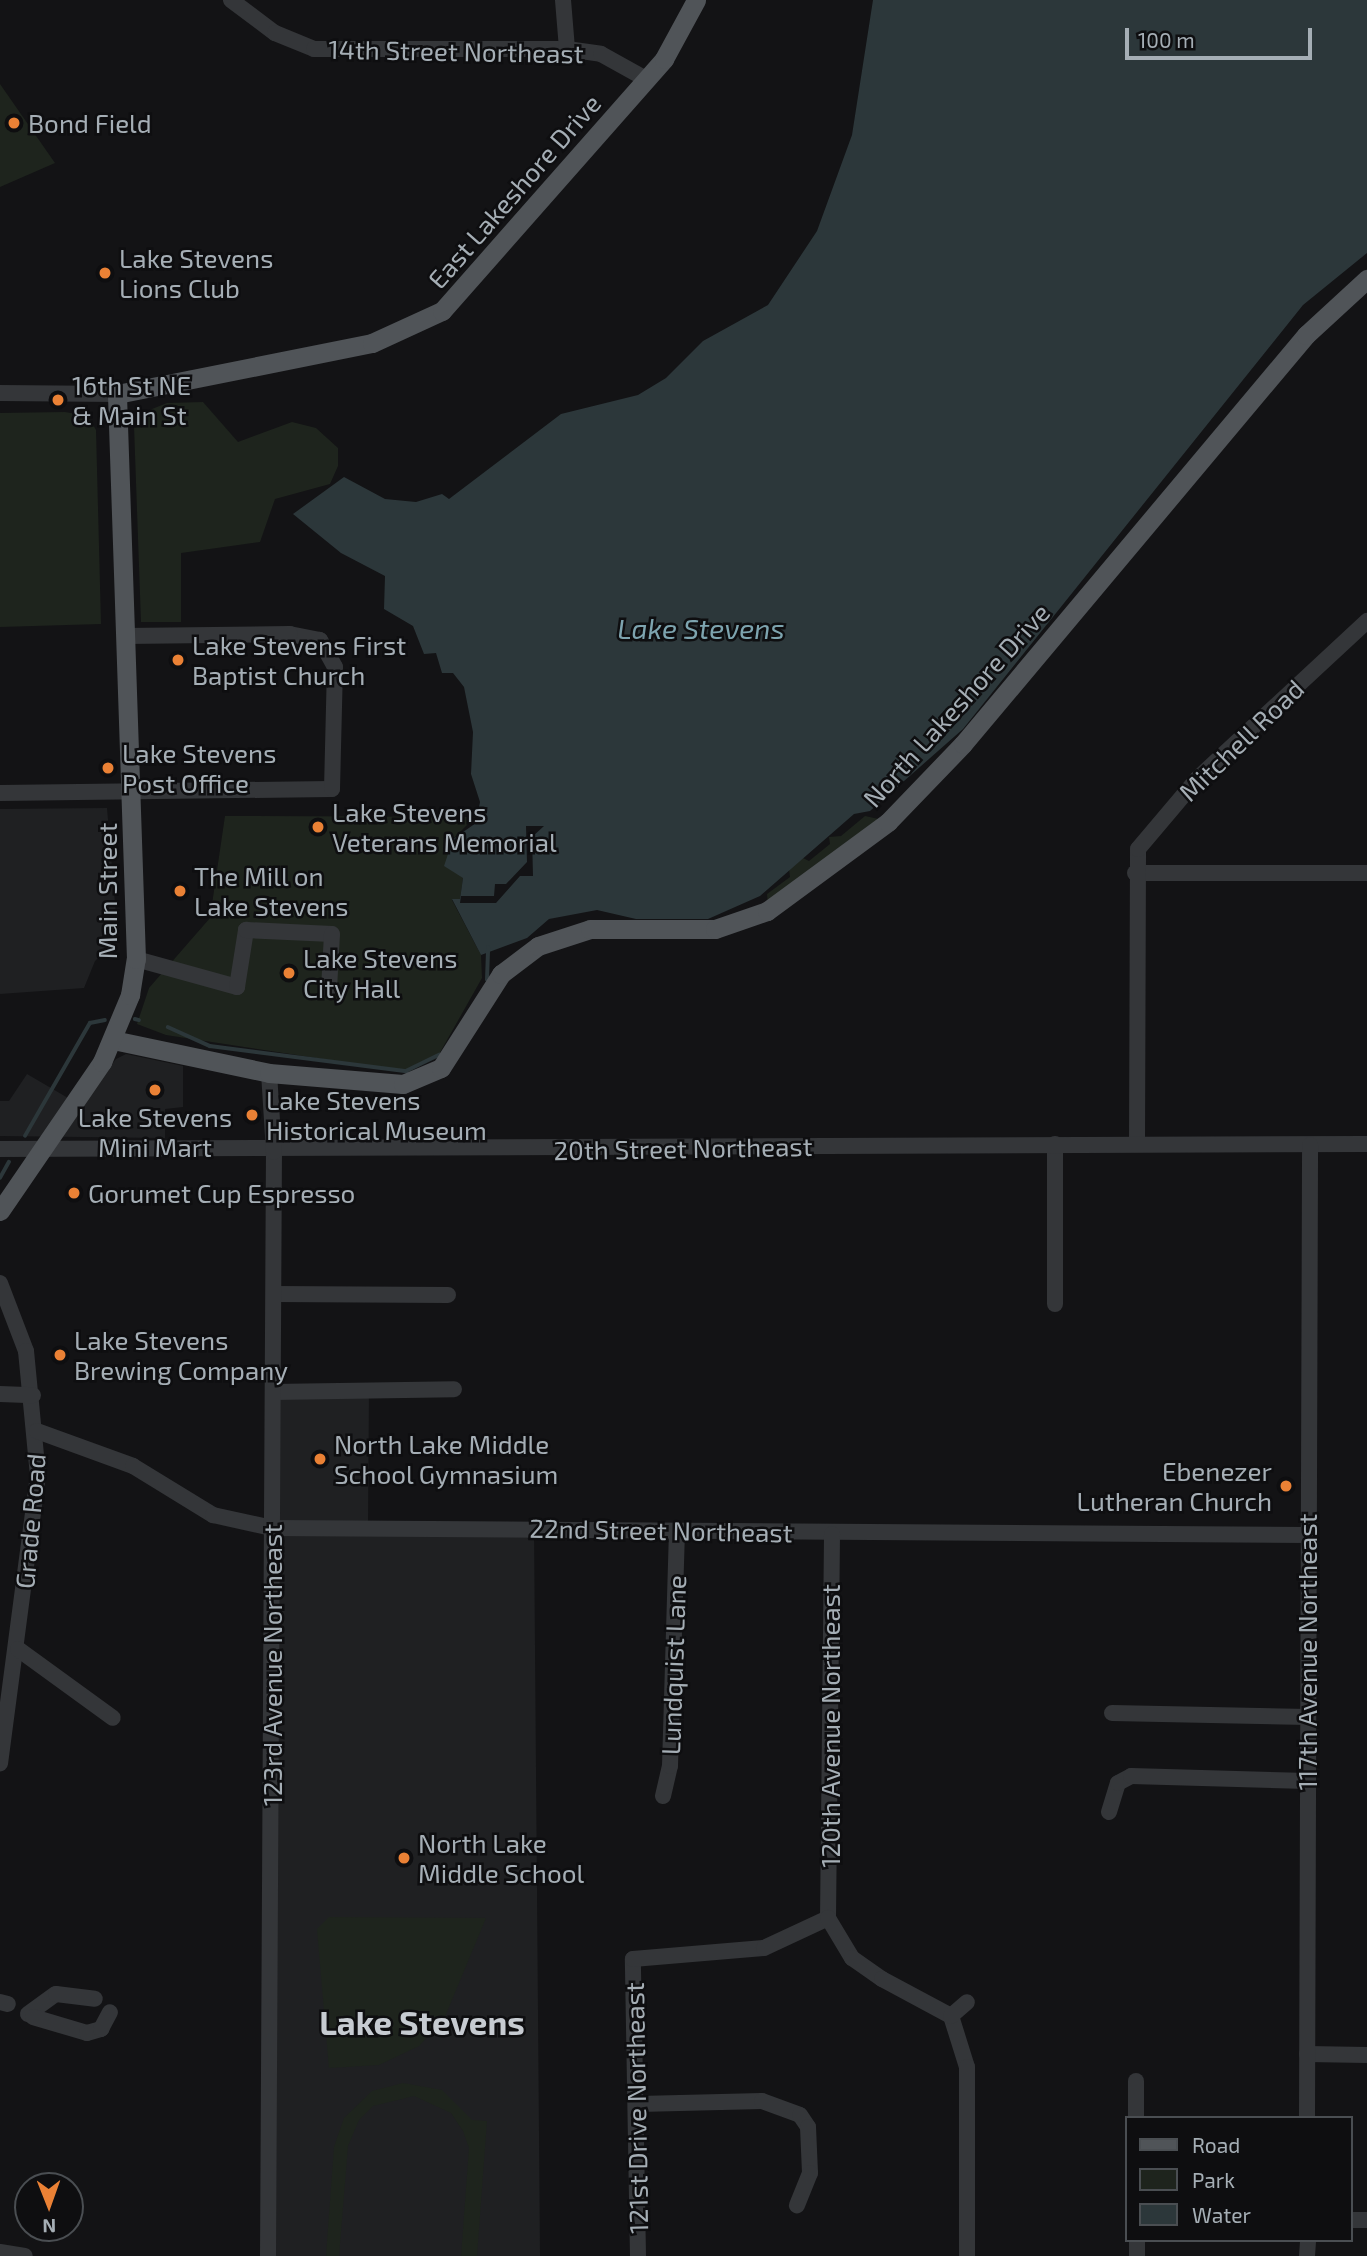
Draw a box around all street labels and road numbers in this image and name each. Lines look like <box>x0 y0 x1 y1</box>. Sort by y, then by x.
street label: 14th Street Northeast <box>328 33 584 69</box>
street label: East Lakeshore Drive <box>421 88 607 294</box>
street label: North Lakeshore Drive <box>856 597 1056 813</box>
street label: Mitchell Road <box>1172 672 1310 808</box>
street label: Main Street <box>91 823 123 959</box>
street label: 20th Street Northeast <box>553 1130 813 1166</box>
street label: Grade Road <box>9 1452 51 1590</box>
street label: 22nd Street Northeast <box>529 1512 793 1548</box>
street label: 117th Avenue Northeast <box>1291 1513 1323 1791</box>
street label: 123rd Avenue Northeast <box>256 1523 288 1807</box>
street label: Lundquist Lane <box>654 1575 692 1755</box>
street label: 120th Avenue Northeast <box>814 1584 846 1868</box>
street label: 121st Drive Northeast <box>618 1982 654 2234</box>

